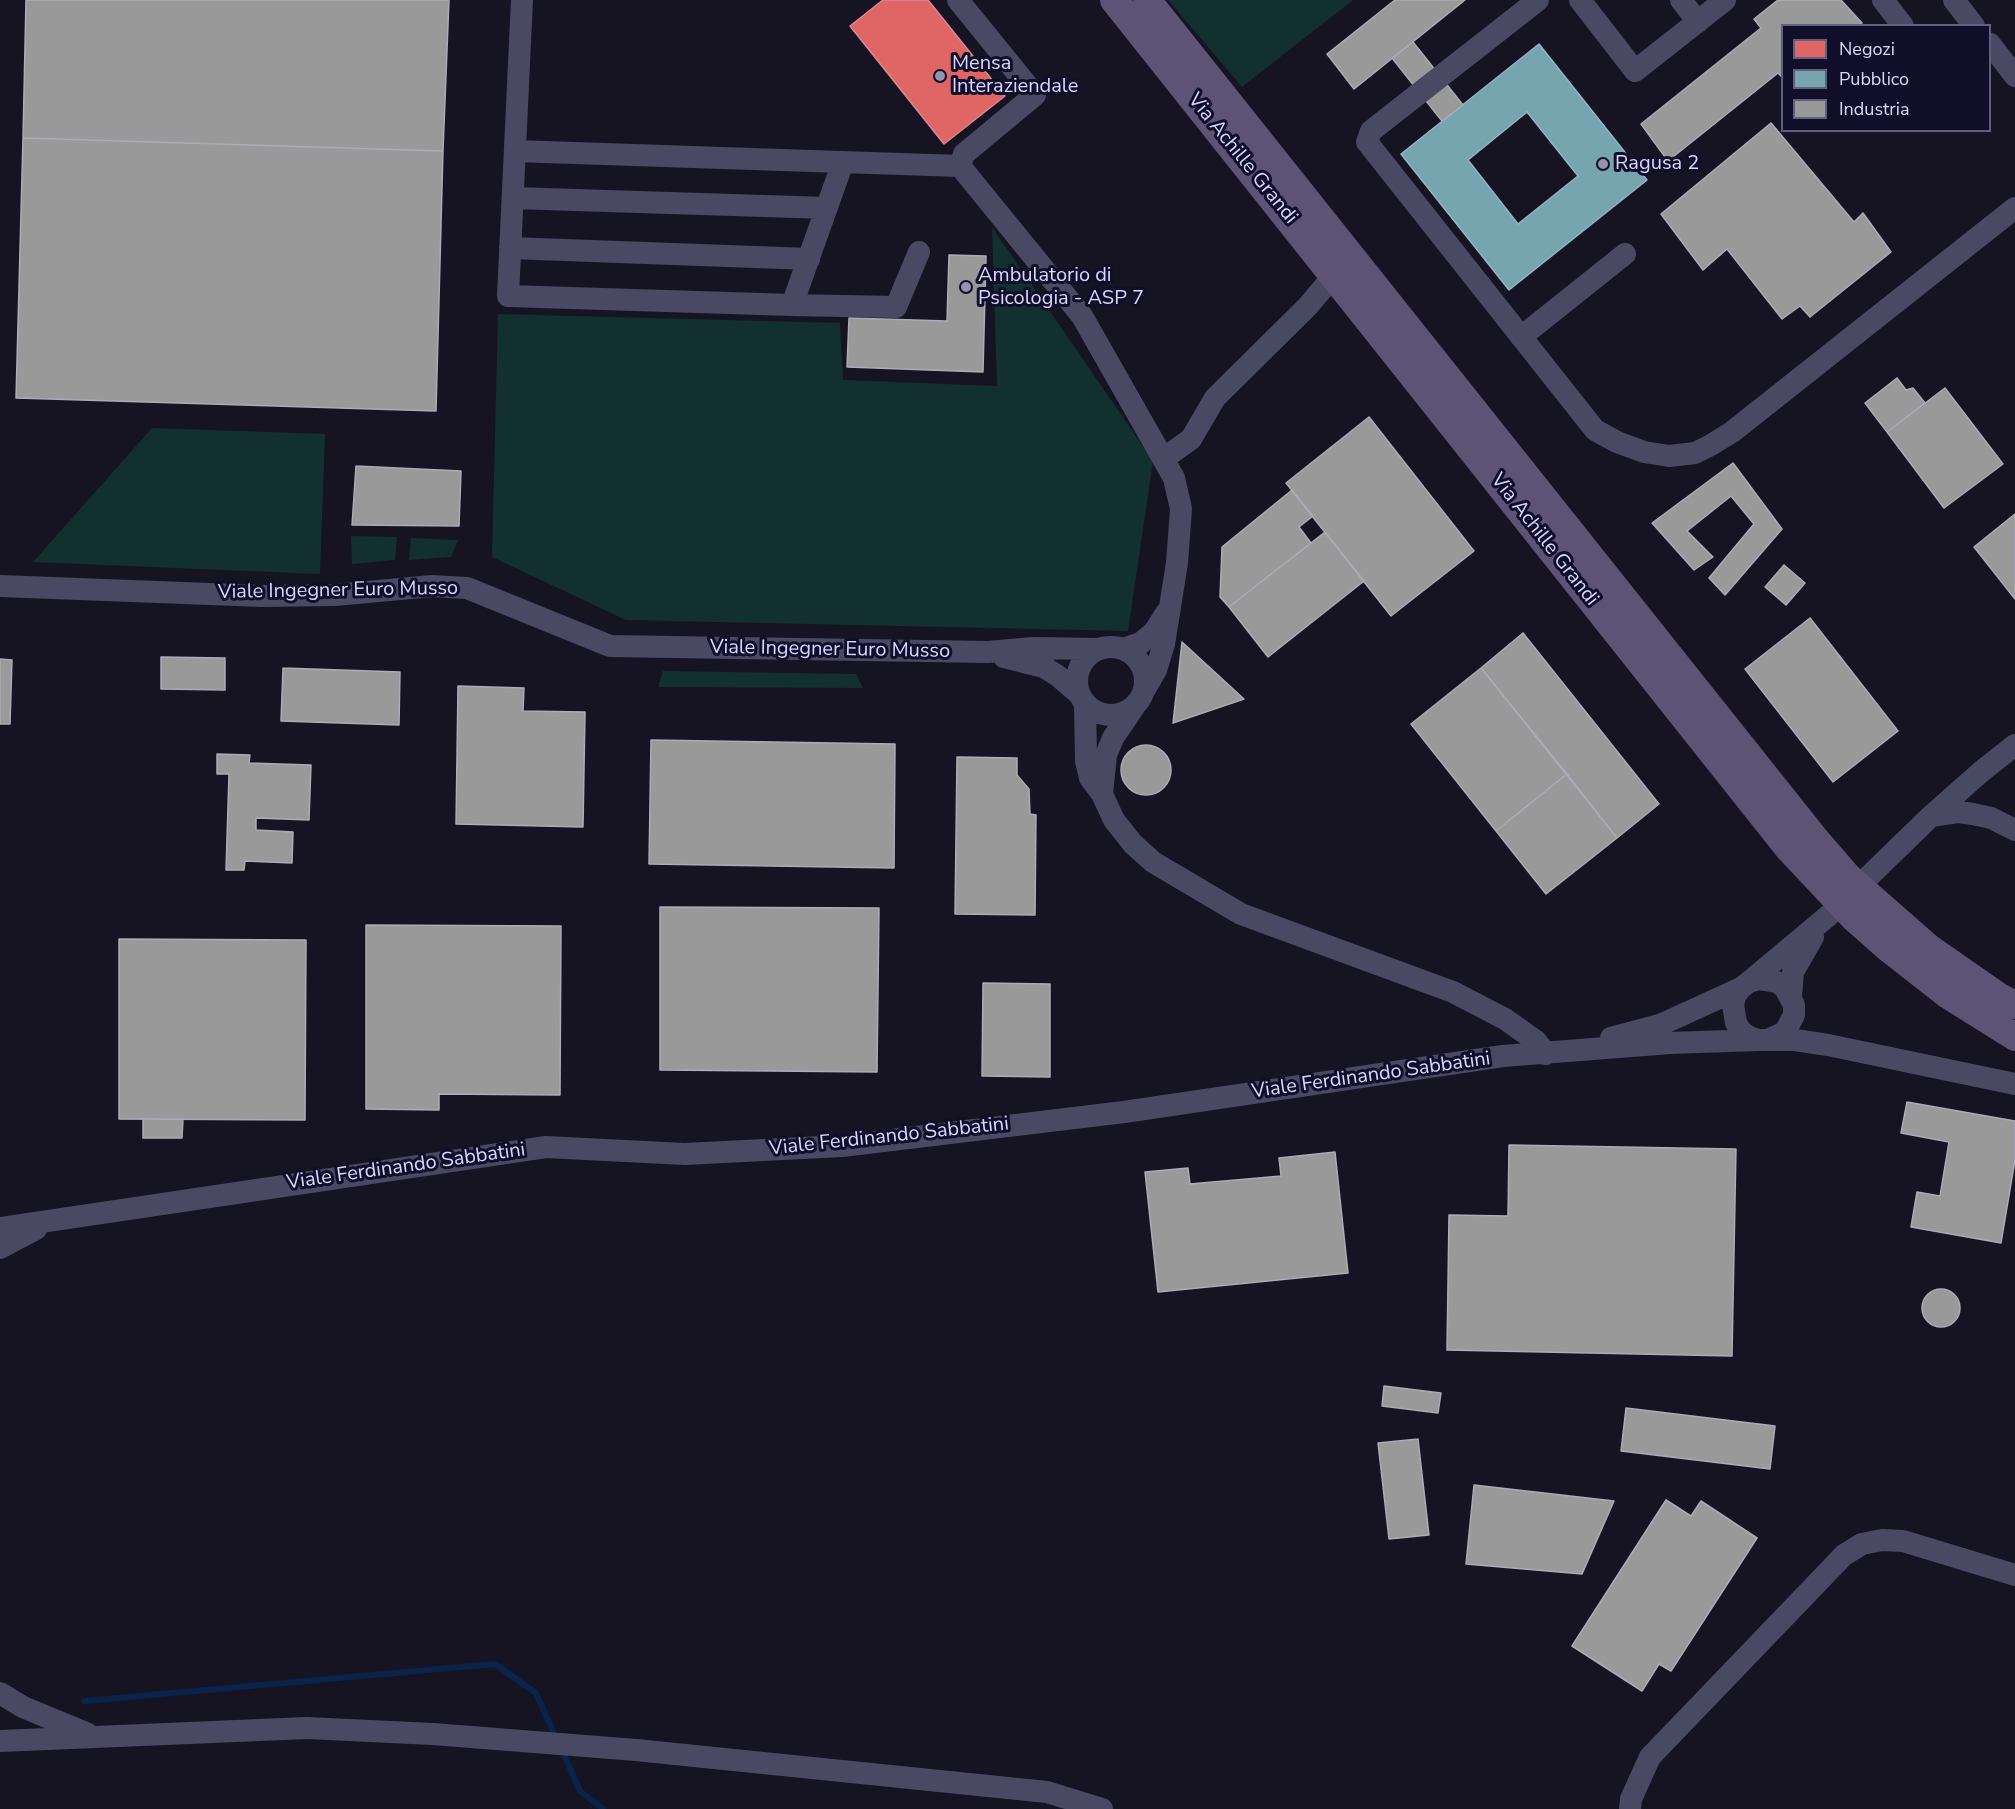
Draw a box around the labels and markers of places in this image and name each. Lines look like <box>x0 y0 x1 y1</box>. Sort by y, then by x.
place label: Mensa Interaziendale <box>952 52 1078 99</box>
marker: Mensa Interaziendale <box>933 69 947 83</box>
place label: Ragusa 2 <box>1615 152 1699 176</box>
marker: Ragusa 2 <box>1596 157 1610 171</box>
place label: Ambulatorio di Psicologia - ASP 7 <box>978 264 1144 311</box>
marker: Ambulatorio di Psicologia - ASP 7 <box>959 280 973 294</box>

